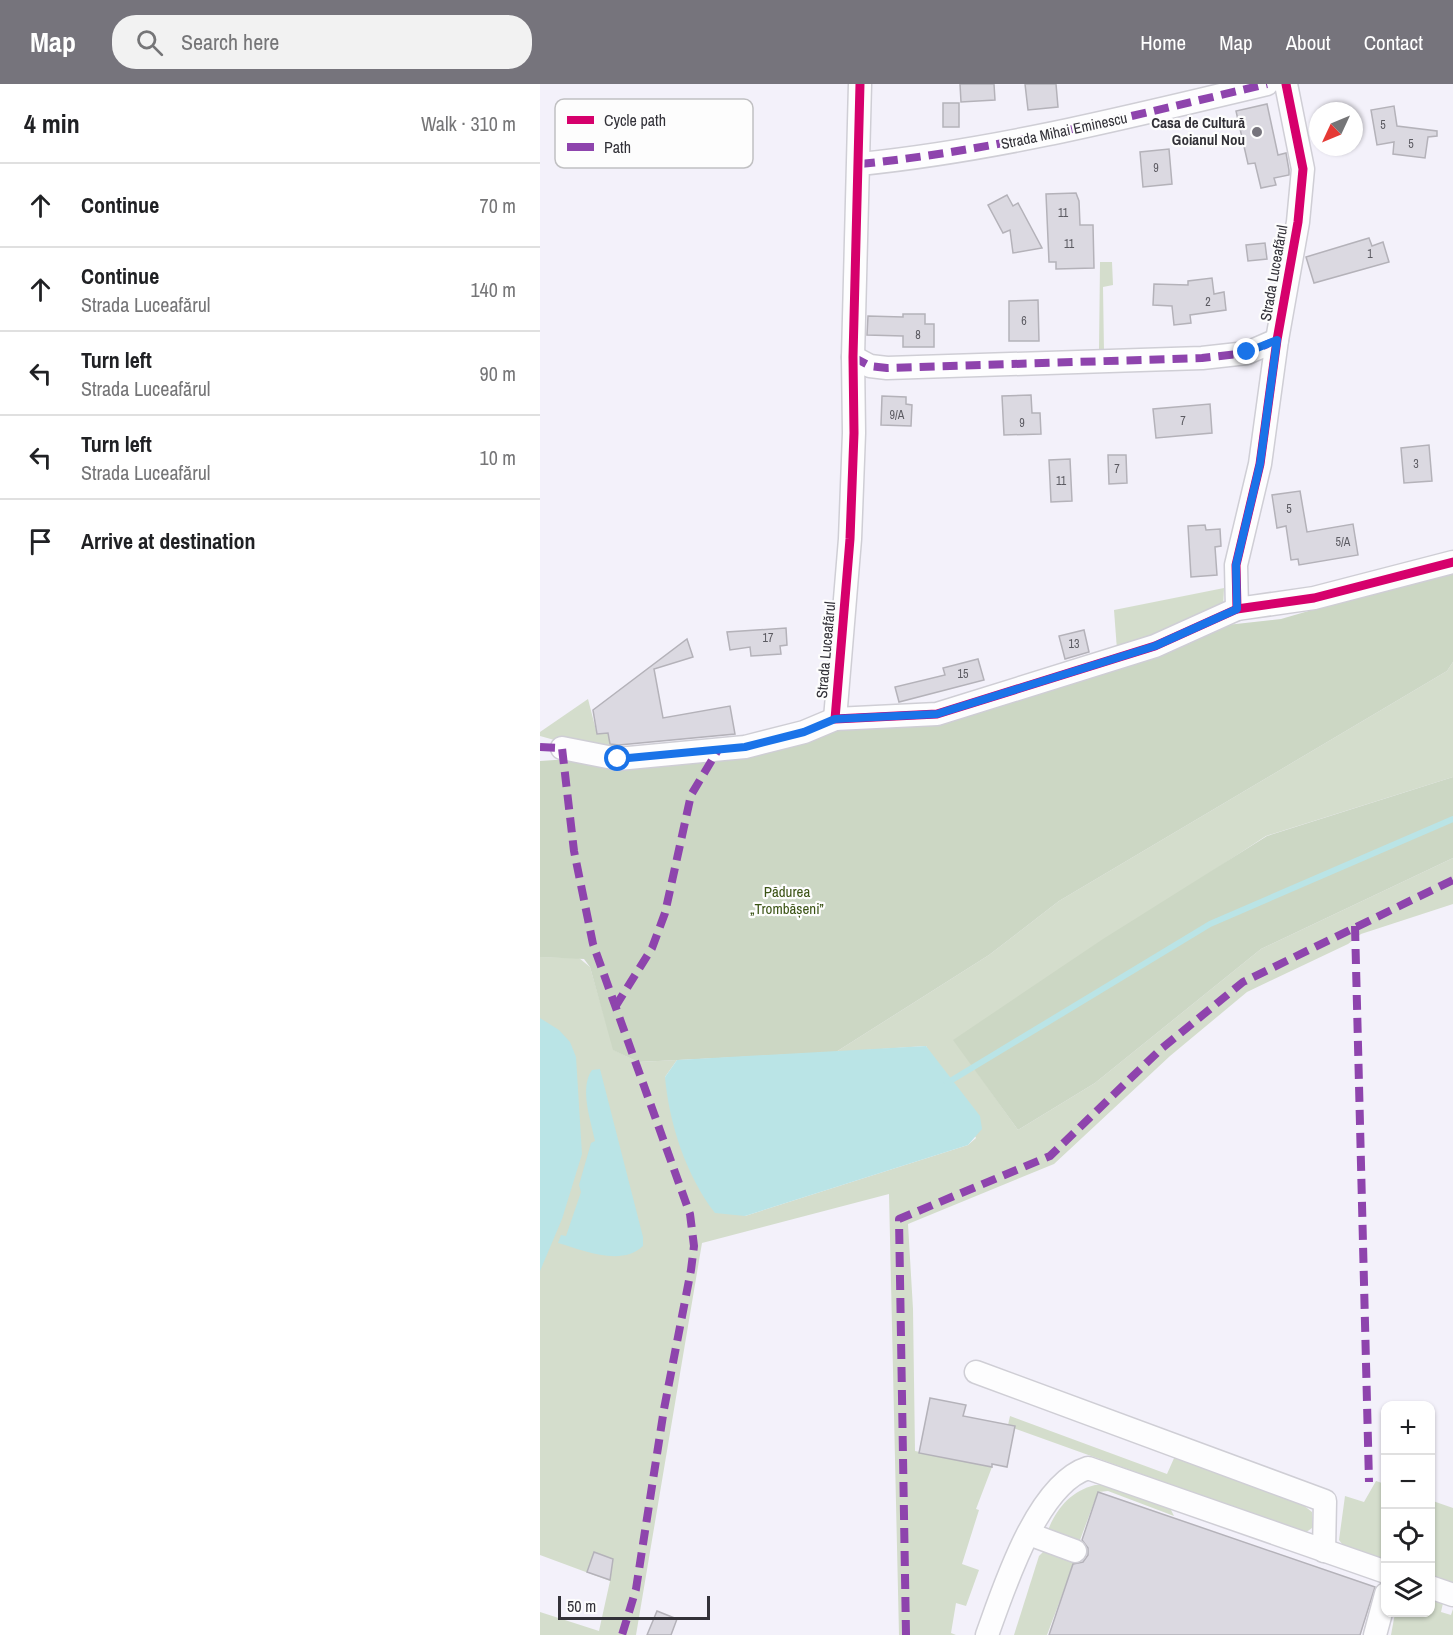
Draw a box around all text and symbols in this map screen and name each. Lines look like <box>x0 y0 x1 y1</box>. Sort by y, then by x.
search box <box>112 15 532 69</box>
text: Map <box>30 23 76 61</box>
icon: search <box>133 26 166 59</box>
text: Search here <box>181 27 279 57</box>
text: Home <box>1140 28 1186 57</box>
text: Map <box>1219 28 1253 57</box>
text: About <box>1286 28 1331 57</box>
text: Contact <box>1364 28 1423 57</box>
legend <box>555 99 753 168</box>
north arrow <box>1309 102 1363 156</box>
text: 4 min <box>24 106 80 141</box>
street label: Strada Mihai Eminescu <box>999 107 1129 154</box>
text: Cycle path <box>604 109 666 131</box>
text: Walk · 310 m <box>421 110 516 137</box>
place label: Casa de Cultură Goianul Nou <box>1151 112 1245 150</box>
house number: 5 <box>1380 117 1386 133</box>
marker: Casa de Cultură Goianul Nou <box>1250 125 1264 139</box>
text: Path <box>604 136 631 158</box>
house number: 5 <box>1408 136 1414 152</box>
house number: 9 <box>1153 160 1159 176</box>
icon: ahead <box>24 189 57 222</box>
text: Continue <box>81 190 159 220</box>
text: 70 m <box>480 192 516 219</box>
house number: 11 <box>1058 205 1069 221</box>
street label: Strada Luceafărul <box>1255 223 1292 323</box>
house number: 11 <box>1064 236 1075 252</box>
house number: 1 <box>1367 246 1373 262</box>
text: Continue <box>81 261 159 291</box>
icon: ahead <box>24 273 57 306</box>
text: 140 m <box>470 276 516 303</box>
text: Strada Luceafărul <box>81 291 210 318</box>
house number: 2 <box>1205 294 1211 310</box>
house number: 6 <box>1021 313 1027 329</box>
house number: 8 <box>915 327 921 343</box>
route end <box>1233 338 1259 364</box>
text: Turn left <box>81 345 152 375</box>
icon: left <box>24 357 57 390</box>
text: 90 m <box>480 360 516 387</box>
text: Strada Luceafărul <box>81 375 210 402</box>
house number: 9/A <box>890 407 905 423</box>
house number: 7 <box>1180 413 1186 429</box>
house number: 9 <box>1019 415 1025 431</box>
text: Turn left <box>81 429 152 459</box>
icon: left <box>24 441 57 474</box>
text: 10 m <box>480 444 516 471</box>
house number: 3 <box>1413 456 1419 472</box>
text: Strada Luceafărul <box>81 459 210 486</box>
house number: 7 <box>1114 461 1120 477</box>
house number: 11 <box>1056 473 1067 489</box>
house number: 5 <box>1286 501 1292 517</box>
icon: arrive <box>24 525 57 558</box>
text: Arrive at destination <box>81 526 255 556</box>
house number: 5/A <box>1336 534 1351 550</box>
street label: Strada Luceafărul <box>811 601 840 699</box>
house number: 17 <box>763 630 774 646</box>
house number: 13 <box>1069 636 1079 652</box>
house number: 15 <box>958 666 969 682</box>
route start <box>604 745 630 771</box>
park label: Pădurea „Trombășeni” <box>750 881 824 919</box>
map controls <box>1381 1401 1435 1617</box>
button: + <box>1381 1401 1435 1455</box>
button: − <box>1381 1455 1435 1509</box>
button: locate <box>1381 1509 1435 1563</box>
button: layers <box>1381 1563 1435 1617</box>
scale bar <box>558 1593 710 1620</box>
text: 50 m <box>567 1595 596 1617</box>

